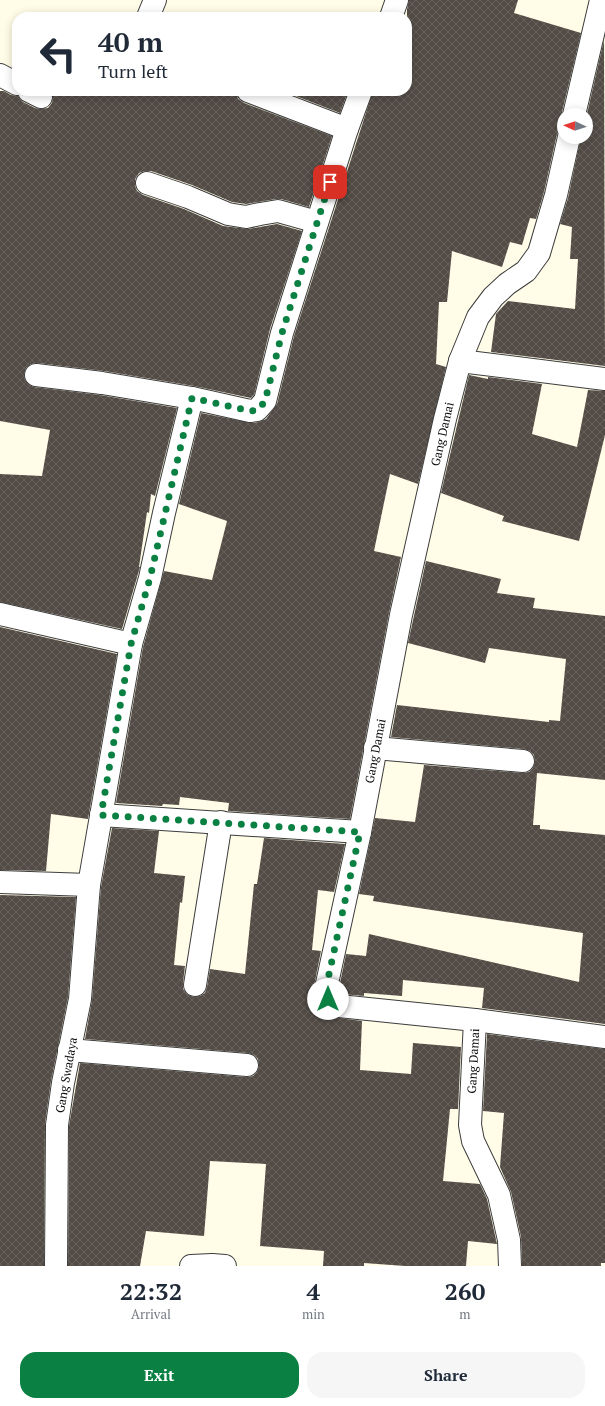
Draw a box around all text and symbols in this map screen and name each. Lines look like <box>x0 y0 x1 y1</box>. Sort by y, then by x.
text: 40 m <box>98 23 163 60</box>
icon: left <box>32 28 84 80</box>
text: Turn left <box>98 59 168 83</box>
north arrow <box>557 108 593 144</box>
map controls <box>557 108 593 144</box>
pin <box>313 165 347 199</box>
icon: arrive <box>319 171 341 193</box>
street label: Gang Damai <box>427 400 457 467</box>
street label: Gang Damai <box>361 717 389 784</box>
position arrow <box>307 978 349 1020</box>
street label: Gang Damai <box>464 1028 482 1094</box>
street label: Gang Swadaya <box>52 1036 80 1114</box>
text: 22:32 <box>120 1275 182 1307</box>
text: 4 <box>307 1275 320 1307</box>
text: 260 <box>445 1275 485 1307</box>
text: Arrival <box>131 1305 171 1323</box>
text: min <box>302 1305 325 1323</box>
text: m <box>459 1305 471 1323</box>
button: Exit <box>20 1352 299 1398</box>
button: Share <box>307 1352 585 1398</box>

